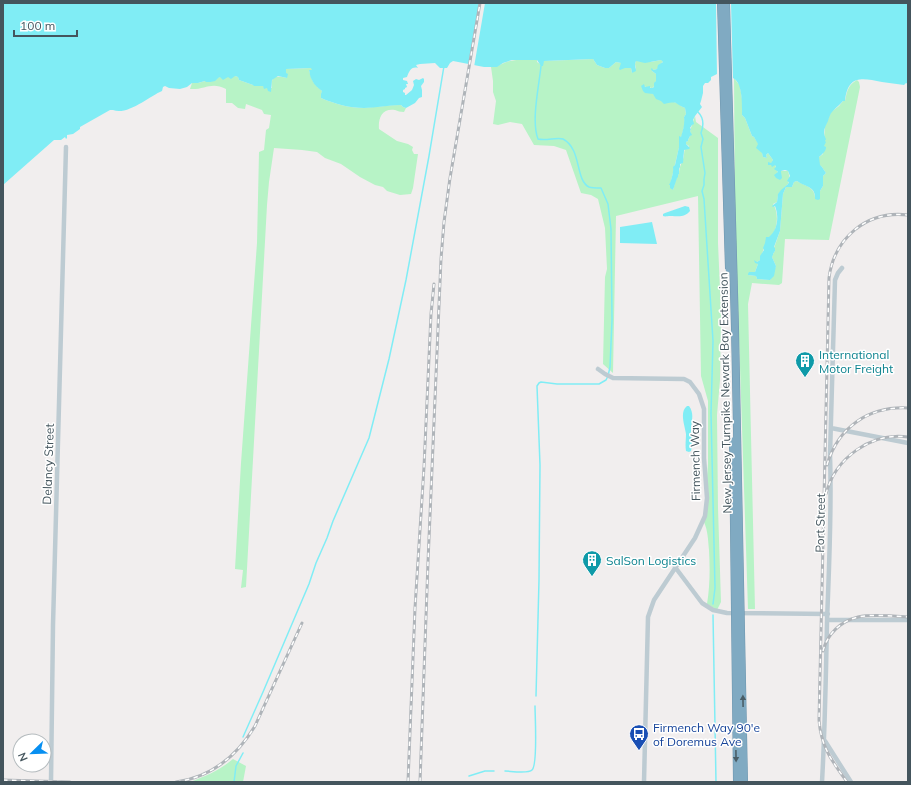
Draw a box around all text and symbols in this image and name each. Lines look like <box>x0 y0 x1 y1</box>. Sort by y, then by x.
scale bar <box>14 12 77 38</box>
text: 100 m <box>20 18 55 33</box>
street label: New Jersey Turnpike Newark Bay Extension <box>715 272 735 514</box>
place label: International Motor Freight <box>819 347 893 376</box>
building icon: International Motor Freight <box>794 350 816 378</box>
street label: Firmench Way <box>687 420 703 501</box>
street label: Delancy Street <box>39 423 57 505</box>
street label: Port Street <box>812 493 828 553</box>
building icon: SalSon Logistics <box>581 549 603 577</box>
place label: SalSon Logistics <box>606 553 696 568</box>
one-way arrow <box>740 694 746 707</box>
place label: Firmench Way 90'e of Doremus Ave <box>653 720 760 749</box>
bus stop icon: Firmench Way 90'e of Doremus Ave <box>628 723 650 751</box>
north arrow <box>12 733 52 773</box>
text: N <box>15 750 31 763</box>
one-way arrow <box>733 750 739 763</box>

